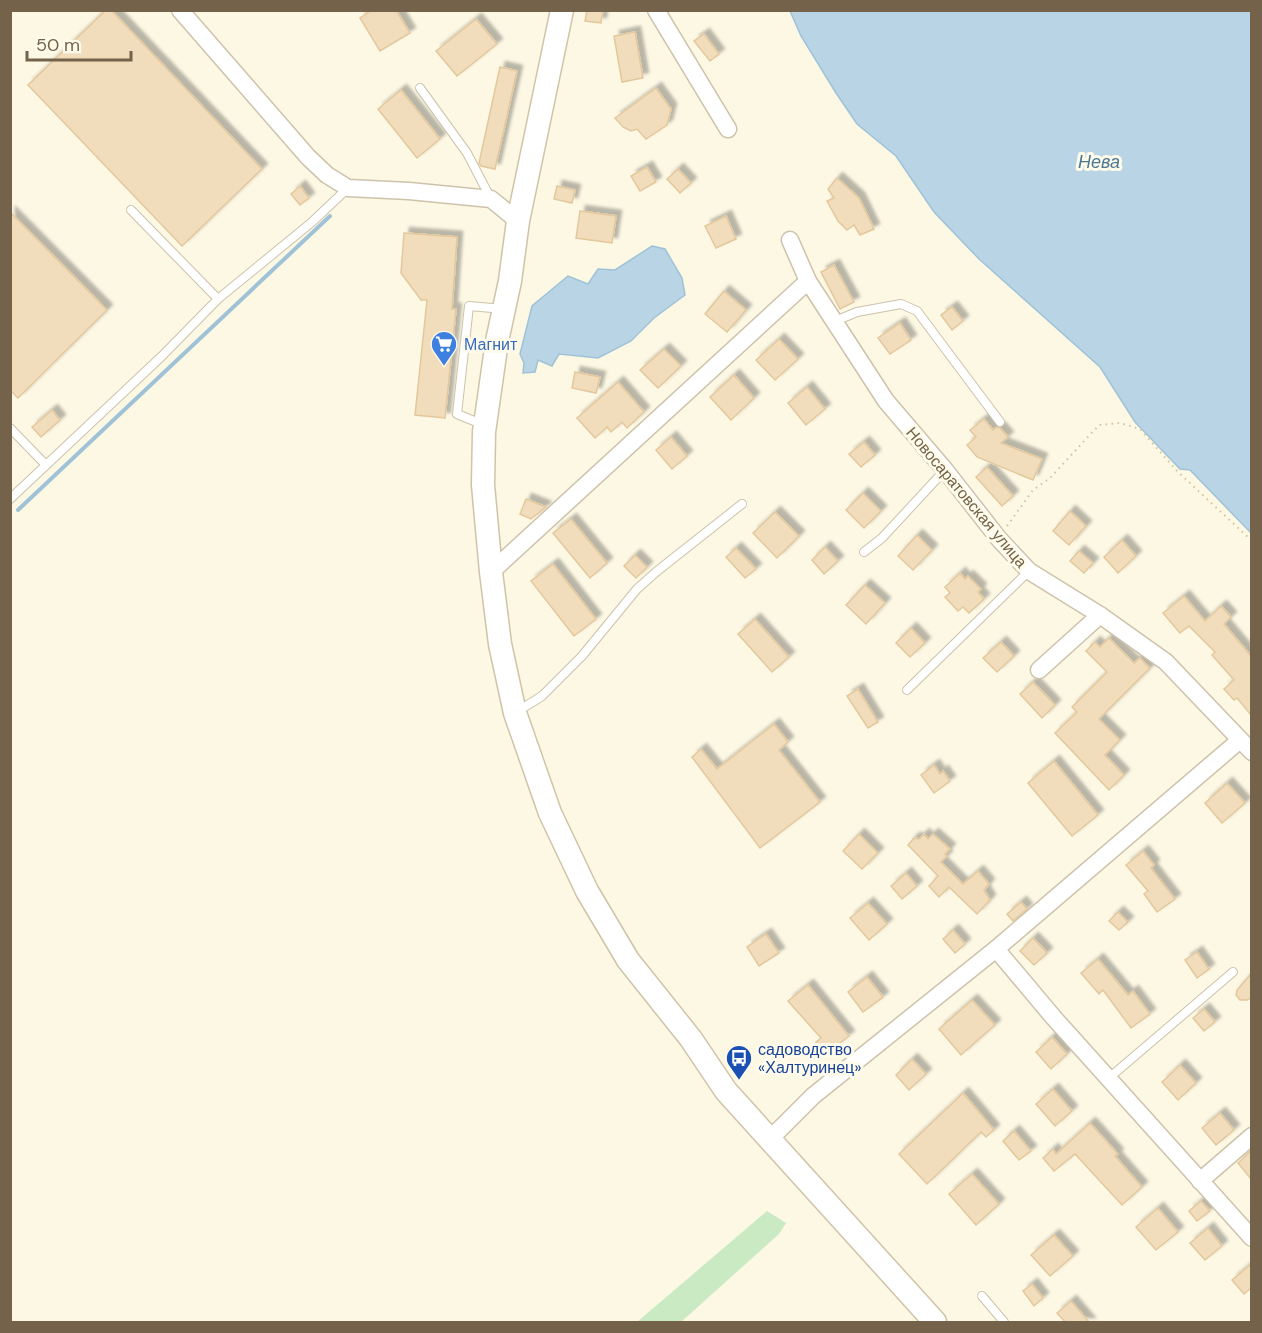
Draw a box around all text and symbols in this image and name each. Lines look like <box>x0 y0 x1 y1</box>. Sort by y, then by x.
scale bar <box>27 24 130 62</box>
text: 50 m <box>36 33 80 57</box>
water label: Нева <box>1078 150 1120 174</box>
supermarket icon: Магнит <box>429 329 459 367</box>
place label: Магнит <box>464 334 518 355</box>
street label: Новосаратовская улица <box>902 423 1032 572</box>
place label: садоводство «Халтуринец» <box>758 1039 861 1078</box>
bus stop icon: садоводство «Халтуринец» <box>724 1043 754 1081</box>

